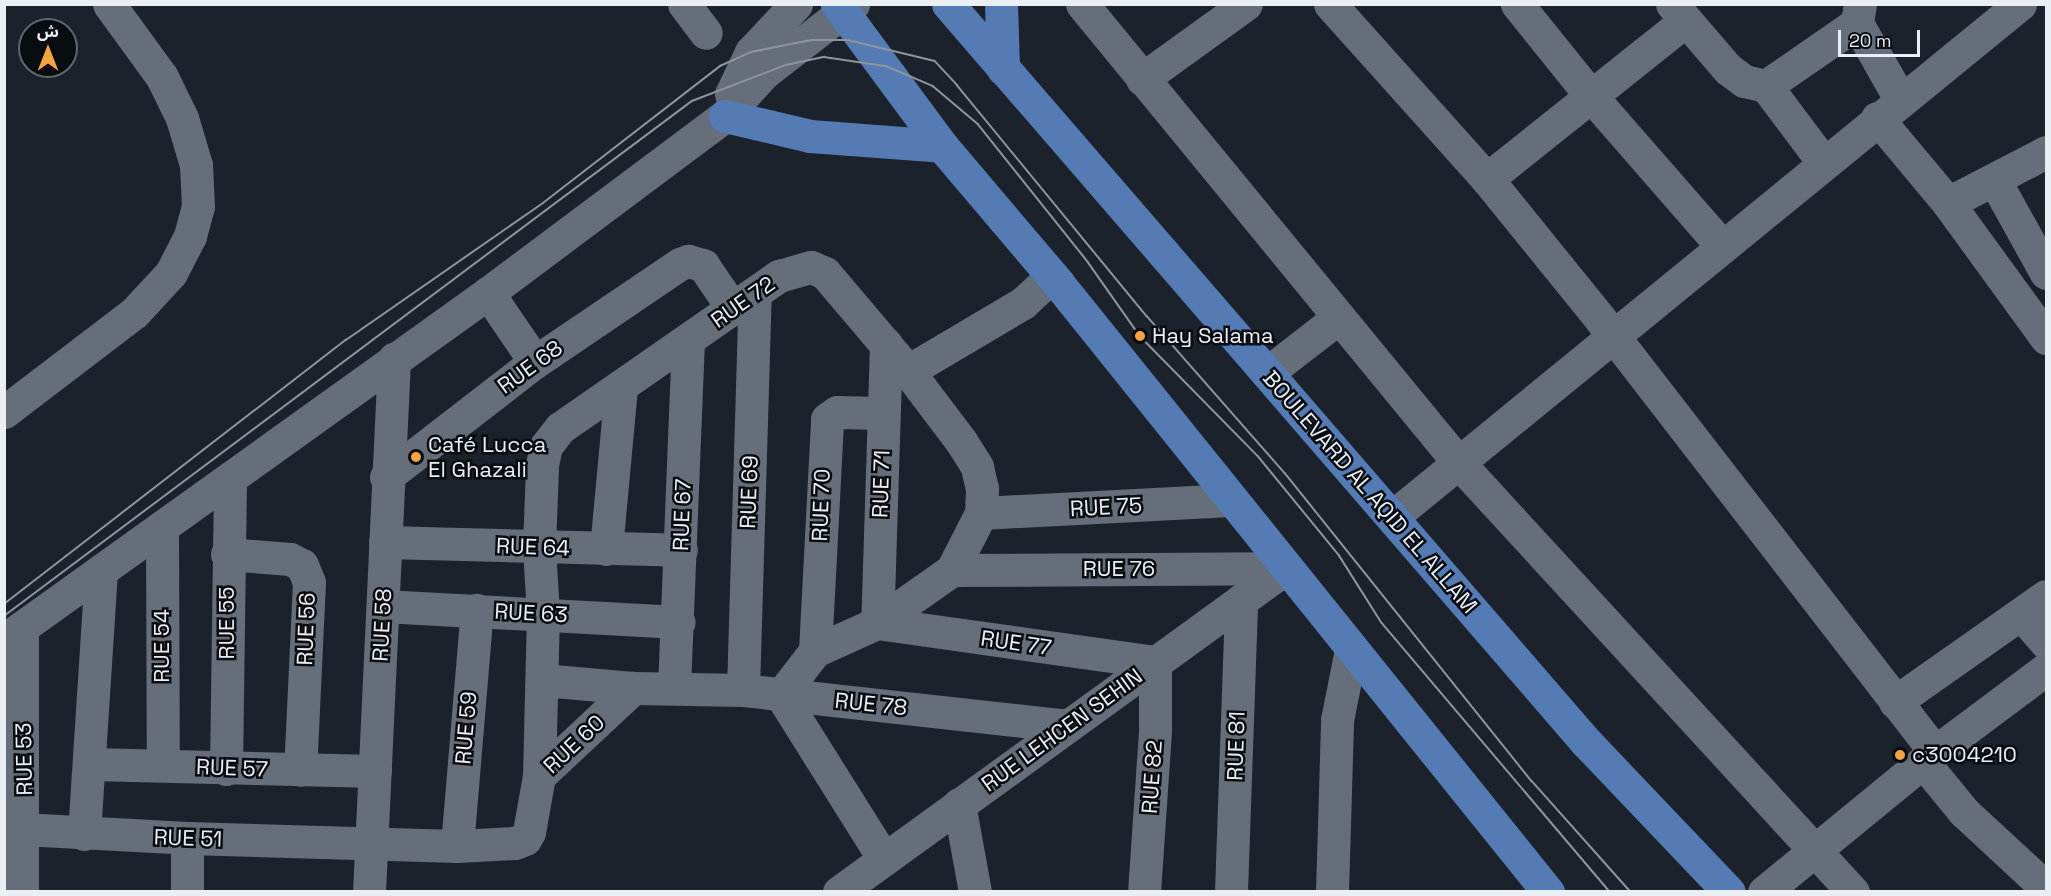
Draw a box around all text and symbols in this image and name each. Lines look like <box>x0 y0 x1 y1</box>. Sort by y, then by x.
north arrow <box>18 18 78 78</box>
scale bar <box>1841 18 1924 56</box>
text: ش <box>37 21 59 42</box>
text: 20 m <box>1849 29 1892 52</box>
street label: RUE 72 <box>706 271 780 333</box>
place label: Hay Salama <box>1152 323 1274 349</box>
marker: Hay Salama <box>1133 329 1147 343</box>
street label: RUE 68 <box>492 335 568 399</box>
street label: BOULEVARD AL AQID EL ALLAM <box>1257 364 1483 620</box>
place label: Café Lucca El Ghazali <box>428 431 546 482</box>
marker: Café Lucca El Ghazali <box>409 450 423 464</box>
street label: RUE 71 <box>867 450 895 518</box>
street label: RUE 69 <box>735 455 763 529</box>
street label: RUE 70 <box>807 468 835 542</box>
street label: RUE 67 <box>668 478 696 552</box>
street label: RUE 75 <box>1069 492 1143 522</box>
street label: RUE 64 <box>496 533 570 561</box>
street label: RUE 76 <box>1083 556 1155 582</box>
street label: RUE 55 <box>214 587 240 659</box>
street label: RUE 58 <box>367 588 397 662</box>
street label: RUE 56 <box>292 592 320 666</box>
street label: RUE 63 <box>494 598 568 628</box>
street label: RUE 54 <box>149 609 175 683</box>
street label: RUE 77 <box>979 625 1053 661</box>
street label: RUE LEHCEN SEHIN <box>976 663 1148 797</box>
street label: RUE 78 <box>834 687 908 721</box>
street label: RUE 59 <box>450 690 482 766</box>
street label: RUE 60 <box>538 709 610 779</box>
street label: RUE 81 <box>1222 711 1250 781</box>
street label: RUE 53 <box>10 722 38 796</box>
street label: RUE 82 <box>1136 739 1168 815</box>
place label: c3004210 <box>1912 742 2017 768</box>
marker: c3004210 <box>1893 748 1907 762</box>
street label: RUE 57 <box>196 754 268 782</box>
street label: RUE 51 <box>153 824 223 852</box>

